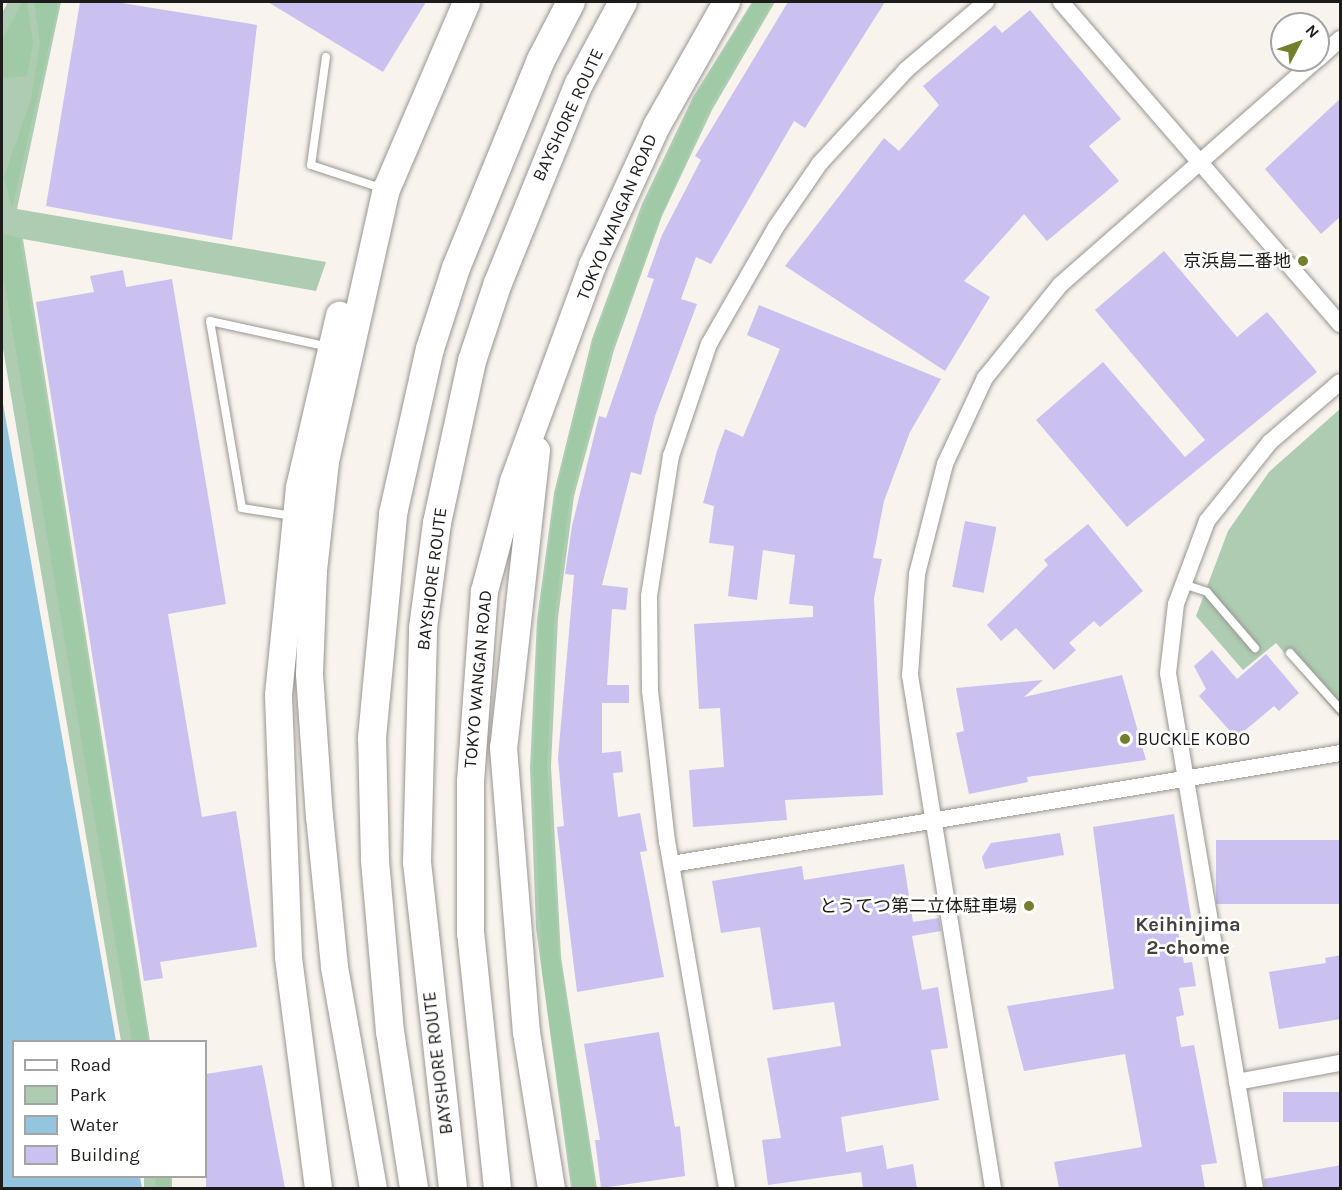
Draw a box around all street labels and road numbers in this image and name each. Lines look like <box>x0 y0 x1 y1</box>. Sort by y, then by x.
street label: BAYSHORE ROUTE <box>528 45 608 185</box>
street label: TOKYO WANGAN ROAD <box>572 131 662 303</box>
street label: BAYSHORE ROUTE <box>413 506 451 652</box>
street label: TOKYO WANGAN ROAD <box>459 589 497 769</box>
street label: BAYSHORE ROUTE <box>419 990 457 1136</box>

